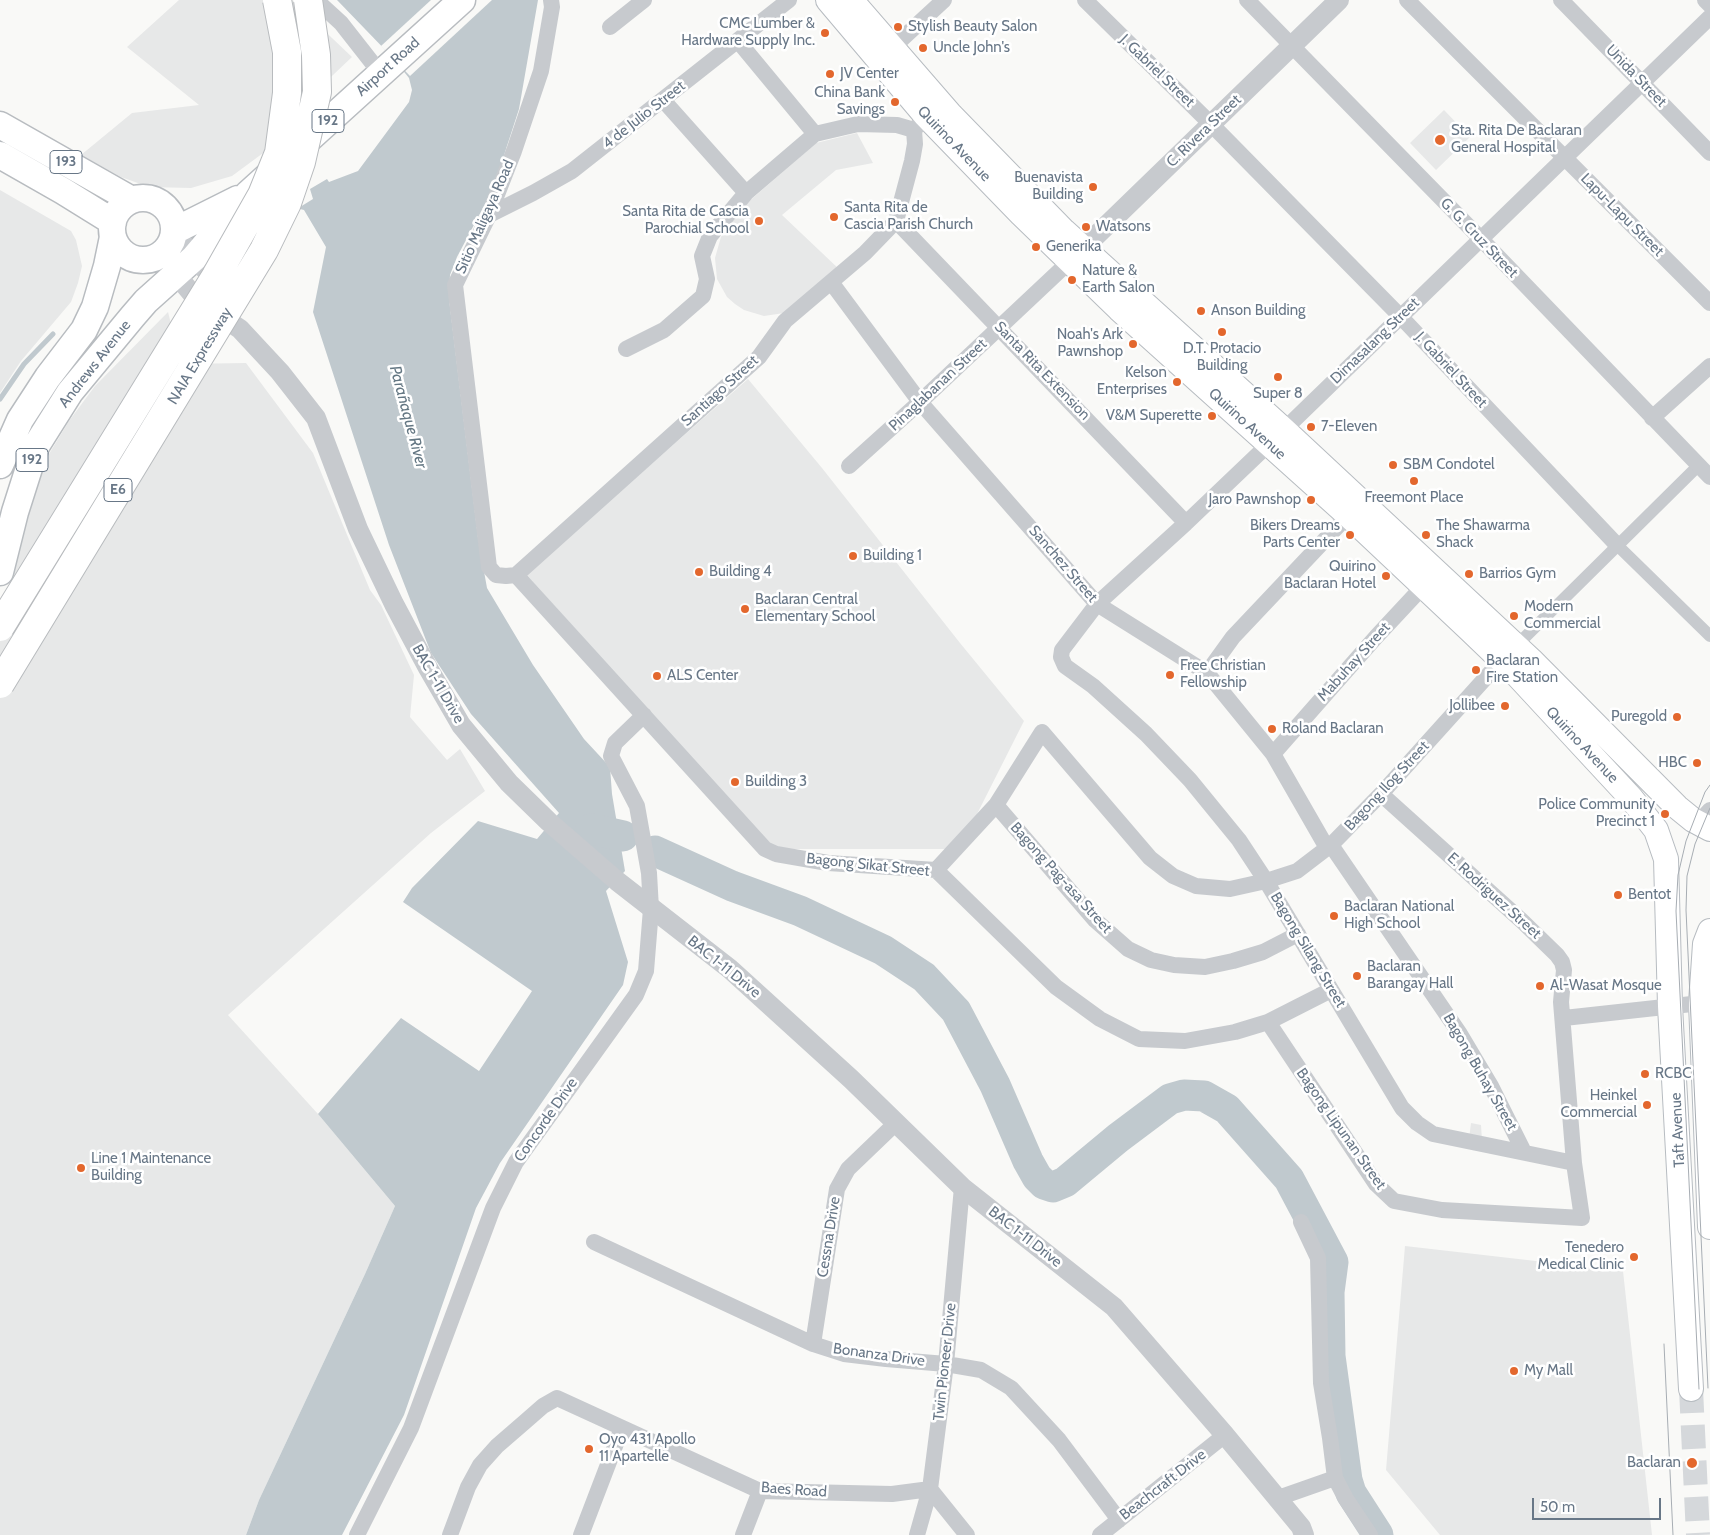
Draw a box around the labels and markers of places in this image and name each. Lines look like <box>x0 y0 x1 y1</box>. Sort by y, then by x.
place label: CMC Lumber & Hardware Supply Inc. <box>681 15 815 50</box>
place label: Stylish Beauty Salon <box>908 18 1037 36</box>
marker: Stylish Beauty Salon <box>892 21 904 33</box>
marker: CMC Lumber & Hardware Supply Inc. <box>819 27 831 39</box>
place label: Uncle John's <box>933 39 1010 57</box>
marker: Uncle John's <box>917 42 929 54</box>
place label: JV Center <box>840 65 899 83</box>
marker: JV Center <box>824 68 836 80</box>
place label: China Bank Savings <box>814 84 885 119</box>
marker: China Bank Savings <box>889 96 901 108</box>
place label: Sta. Rita De Baclaran General Hospital <box>1451 122 1582 157</box>
marker: Sta. Rita De Baclaran General Hospital <box>1433 133 1447 147</box>
place label: Buenavista Building <box>1014 169 1083 204</box>
marker: Buenavista Building <box>1087 181 1099 193</box>
place label: Santa Rita de Cascia Parish Church <box>844 199 973 234</box>
place label: Santa Rita de Cascia Parochial School <box>622 203 749 238</box>
marker: Santa Rita de Cascia Parish Church <box>828 211 840 223</box>
marker: Santa Rita de Cascia Parochial School <box>753 215 765 227</box>
place label: Watsons <box>1096 218 1151 236</box>
marker: Watsons <box>1080 221 1092 233</box>
place label: Generika <box>1046 238 1102 256</box>
marker: Generika <box>1030 241 1042 253</box>
place label: Nature & Earth Salon <box>1082 262 1155 297</box>
marker: Nature & Earth Salon <box>1066 274 1078 286</box>
place label: Anson Building <box>1211 302 1306 320</box>
marker: Anson Building <box>1195 305 1207 317</box>
place label: Noah's Ark Pawnshop <box>1057 326 1123 361</box>
marker: D.T. Protacio Building <box>1216 326 1228 338</box>
marker: Noah's Ark Pawnshop <box>1127 338 1139 350</box>
place label: D.T. Protacio Building <box>1183 340 1261 375</box>
place label: Kelson Enterprises <box>1097 364 1167 399</box>
marker: Super 8 <box>1272 371 1284 383</box>
marker: Kelson Enterprises <box>1171 376 1183 388</box>
place label: Super 8 <box>1253 385 1303 403</box>
place label: V&M Superette <box>1106 407 1202 425</box>
marker: V&M Superette <box>1206 410 1218 422</box>
place label: 7-Eleven <box>1321 418 1377 436</box>
marker: 7-Eleven <box>1305 421 1317 433</box>
place label: SBM Condotel <box>1403 456 1495 474</box>
marker: SBM Condotel <box>1387 459 1399 471</box>
marker: Freemont Place <box>1408 475 1420 487</box>
place label: Freemont Place <box>1365 489 1463 507</box>
place label: Jaro Pawnshop <box>1208 491 1301 509</box>
marker: Jaro Pawnshop <box>1305 494 1317 506</box>
place label: Bikers Dreams Parts Center <box>1250 517 1340 552</box>
place label: The Shawarma Shack <box>1436 517 1530 552</box>
marker: Bikers Dreams Parts Center <box>1344 529 1356 541</box>
marker: The Shawarma Shack <box>1420 529 1432 541</box>
place label: Building 1 <box>863 547 922 565</box>
marker: Building 1 <box>847 550 859 562</box>
place label: Quirino Baclaran Hotel <box>1284 558 1376 593</box>
place label: Building 4 <box>709 563 772 581</box>
place label: Barrios Gym <box>1479 565 1556 583</box>
marker: Building 4 <box>693 566 705 578</box>
marker: Barrios Gym <box>1463 568 1475 580</box>
marker: Quirino Baclaran Hotel <box>1380 570 1392 582</box>
place label: Baclaran Central Elementary School <box>755 591 875 626</box>
place label: Modern Commercial <box>1524 598 1601 633</box>
marker: Baclaran Central Elementary School <box>739 603 751 615</box>
marker: Modern Commercial <box>1508 610 1520 622</box>
place label: Baclaran Fire Station <box>1486 652 1558 687</box>
place label: Free Christian Fellowship <box>1180 657 1266 692</box>
marker: Baclaran Fire Station <box>1470 664 1482 676</box>
place label: ALS Center <box>667 667 738 685</box>
marker: Free Christian Fellowship <box>1164 669 1176 681</box>
marker: ALS Center <box>651 670 663 682</box>
place label: Jollibee <box>1449 697 1495 715</box>
marker: Jollibee <box>1499 700 1511 712</box>
place label: Puregold <box>1611 708 1667 726</box>
marker: Puregold <box>1671 711 1683 723</box>
place label: Roland Baclaran <box>1282 720 1384 738</box>
marker: Roland Baclaran <box>1266 723 1278 735</box>
place label: HBC <box>1658 754 1687 772</box>
marker: HBC <box>1691 757 1703 769</box>
place label: Building 3 <box>745 773 807 791</box>
marker: Building 3 <box>729 776 741 788</box>
place label: Police Community Precinct 1 <box>1538 796 1655 831</box>
marker: Police Community Precinct 1 <box>1659 808 1671 820</box>
place label: Bentot <box>1628 886 1671 904</box>
marker: Bentot <box>1612 889 1624 901</box>
place label: Baclaran National High School <box>1344 898 1454 933</box>
marker: Baclaran National High School <box>1328 910 1340 922</box>
place label: Baclaran Barangay Hall <box>1367 958 1453 993</box>
marker: Baclaran Barangay Hall <box>1351 970 1363 982</box>
place label: Al-Wasat Mosque <box>1550 977 1662 995</box>
marker: Al-Wasat Mosque <box>1534 980 1546 992</box>
place label: RCBC <box>1655 1065 1691 1083</box>
marker: RCBC <box>1639 1068 1651 1080</box>
place label: Heinkel Commercial <box>1560 1087 1637 1122</box>
marker: Heinkel Commercial <box>1641 1099 1653 1111</box>
place label: Line 1 Maintenance Building <box>91 1150 211 1185</box>
marker: Line 1 Maintenance Building <box>75 1162 87 1174</box>
place label: Tenedero Medical Clinic <box>1538 1239 1624 1274</box>
marker: Tenedero Medical Clinic <box>1628 1251 1640 1263</box>
place label: My Mall <box>1524 1362 1573 1380</box>
marker: My Mall <box>1508 1365 1520 1377</box>
place label: Oyo 431 Apollo 11 Apartelle <box>599 1431 696 1466</box>
marker: Oyo 431 Apollo 11 Apartelle <box>583 1443 595 1455</box>
place label: Baclaran <box>1627 1454 1681 1472</box>
marker: Baclaran <box>1685 1456 1699 1470</box>

